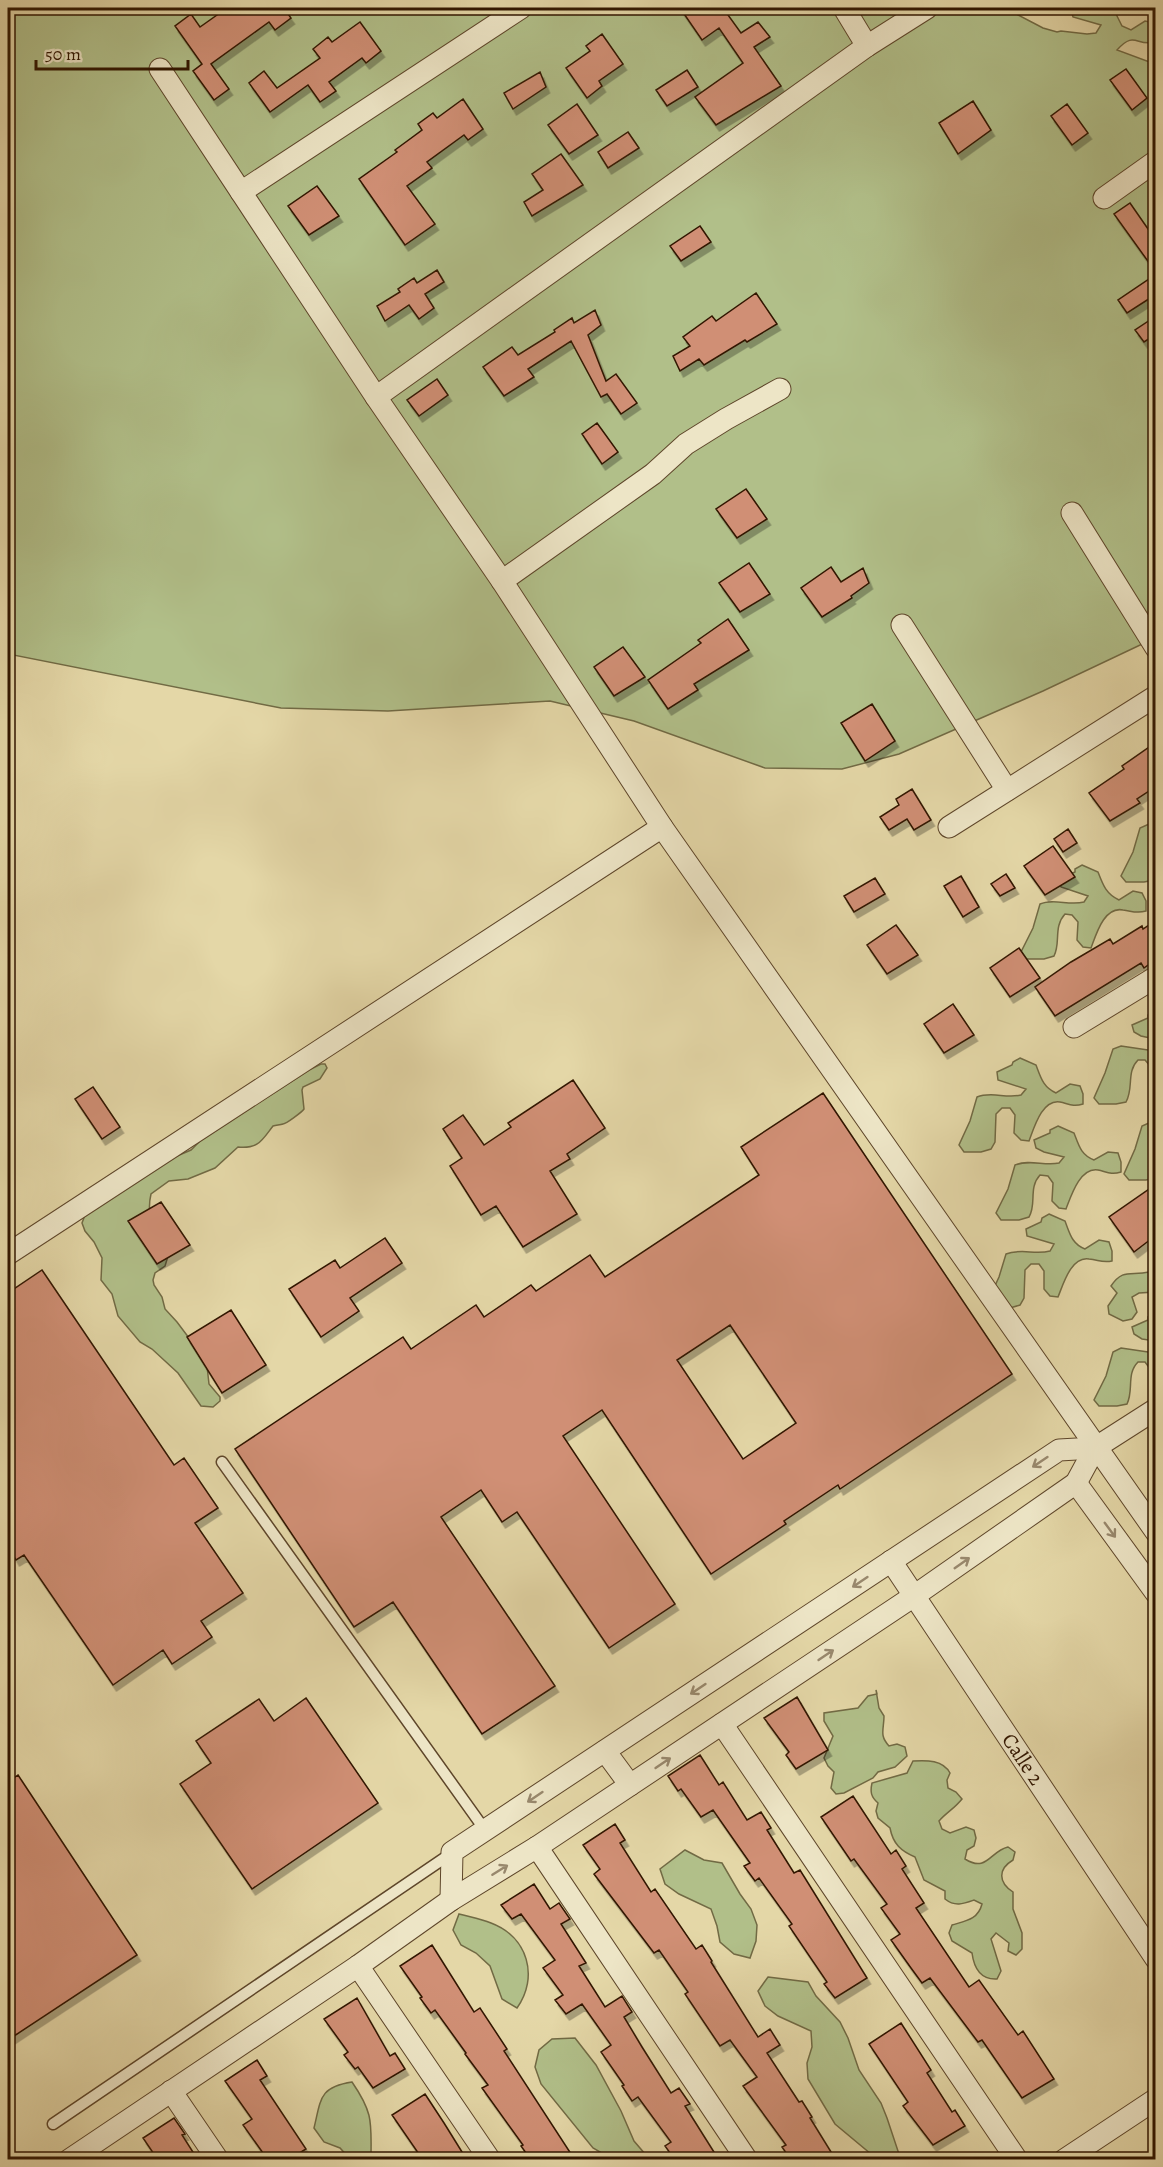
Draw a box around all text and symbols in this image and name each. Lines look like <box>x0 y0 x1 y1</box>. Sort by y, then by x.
scale bar <box>36 33 188 71</box>
text: 50 m <box>45 42 81 66</box>
one-way arrow <box>1032 1457 1049 1469</box>
one-way arrow <box>1104 1522 1116 1538</box>
one-way arrow <box>953 1557 969 1569</box>
one-way arrow <box>852 1576 869 1588</box>
one-way arrow <box>817 1649 834 1661</box>
one-way arrow <box>689 1683 706 1696</box>
street label: Calle 2 <box>996 1728 1050 1791</box>
one-way arrow <box>655 1757 671 1769</box>
one-way arrow <box>527 1791 544 1803</box>
one-way arrow <box>491 1863 508 1875</box>

